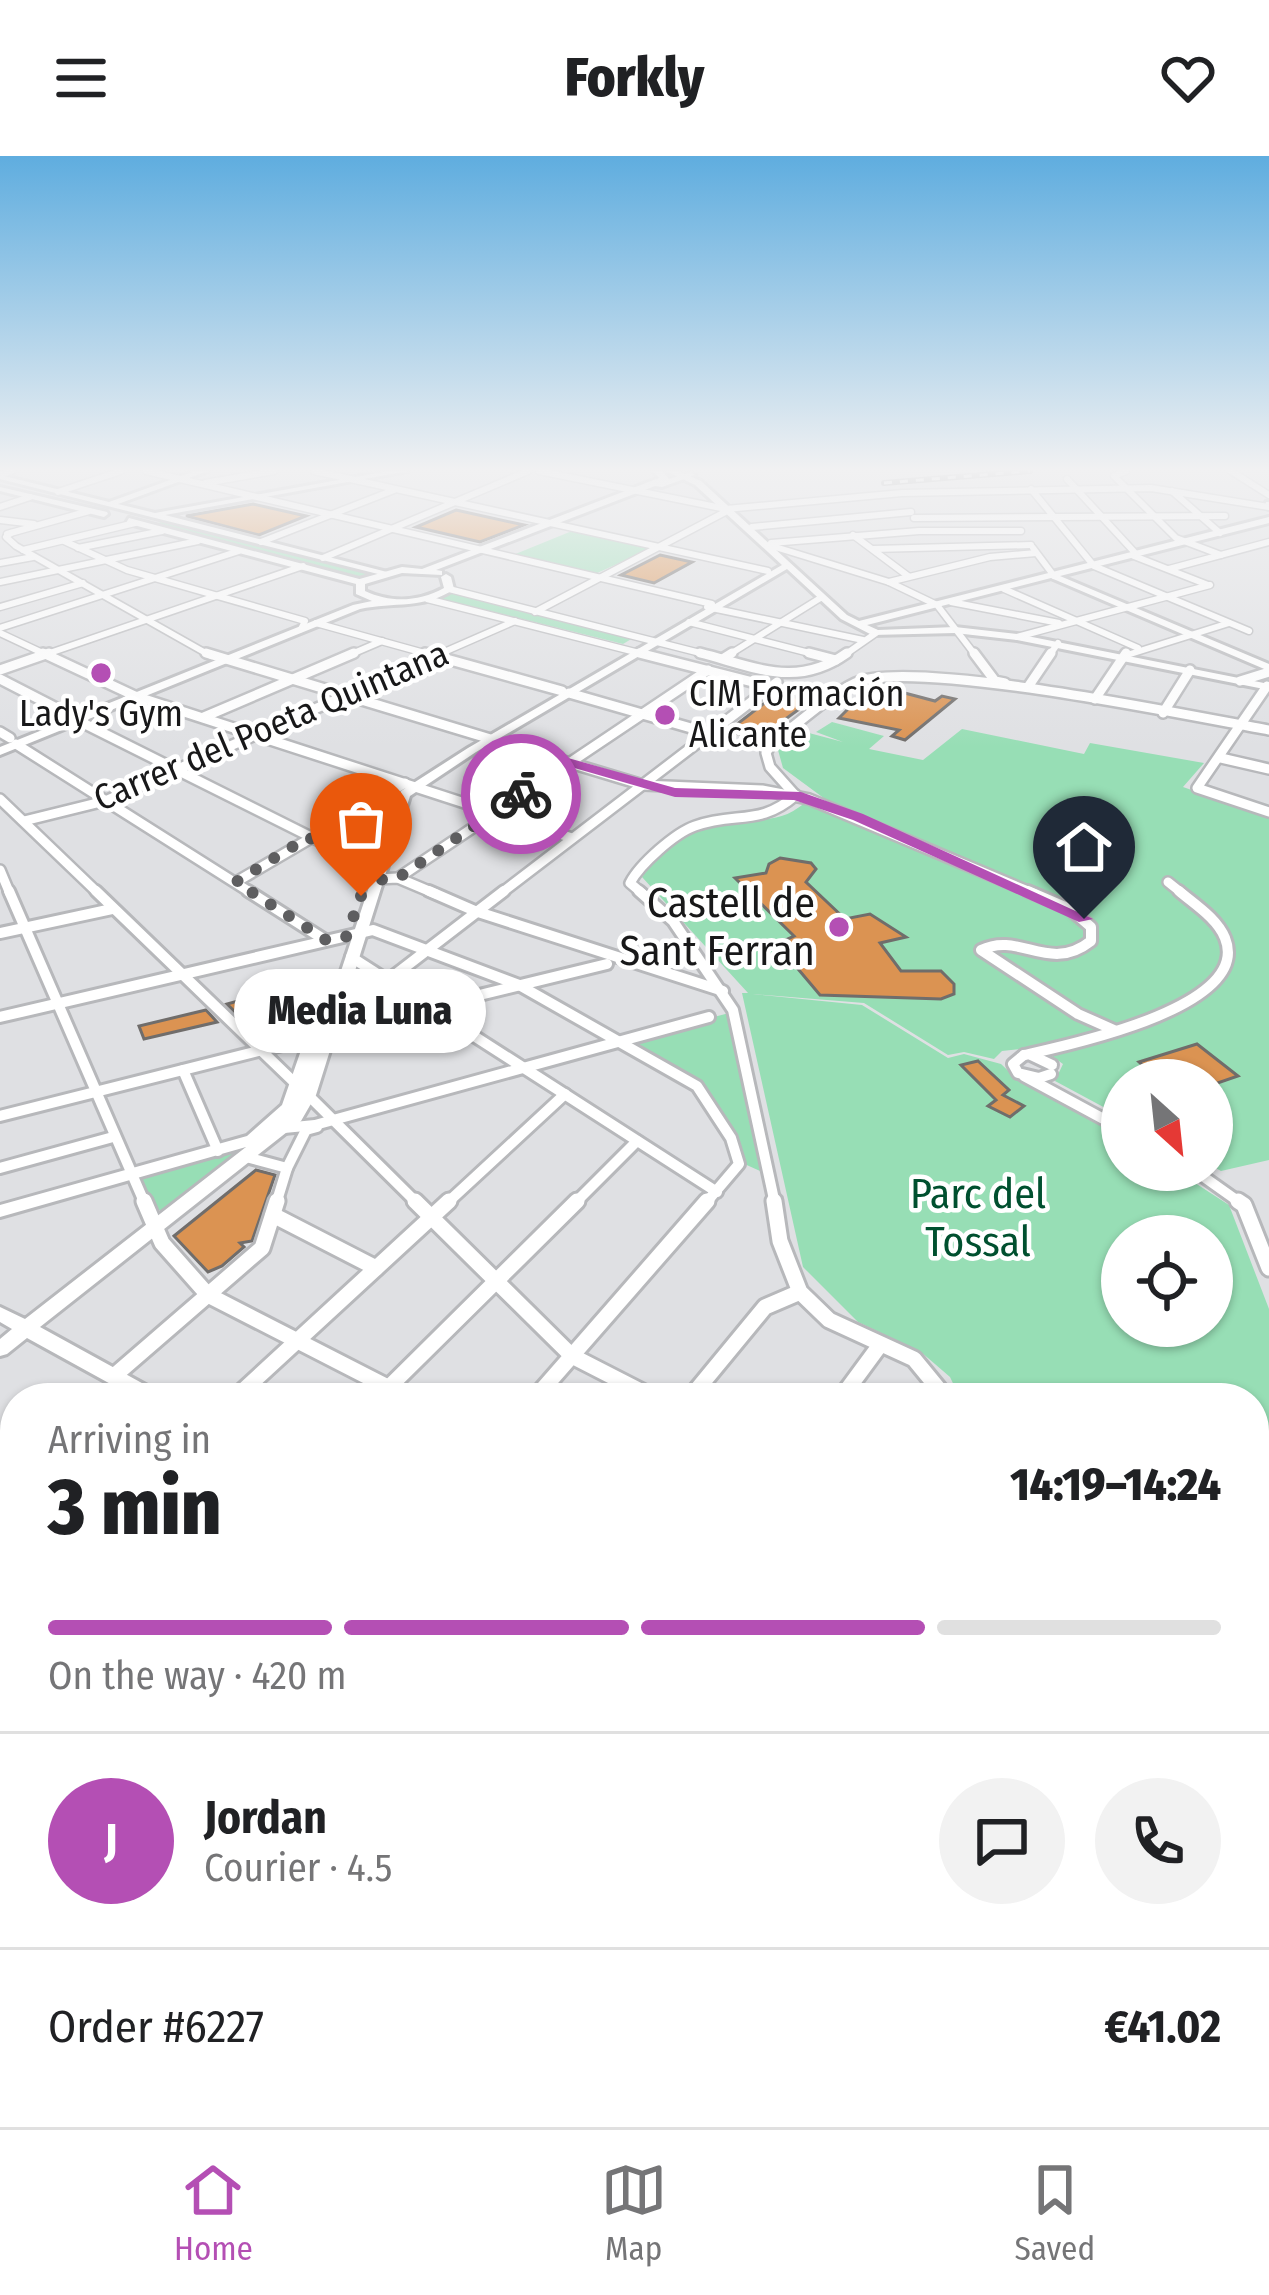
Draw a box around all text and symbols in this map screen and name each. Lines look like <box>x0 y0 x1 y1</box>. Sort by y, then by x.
icon: menu <box>48 45 114 111</box>
icon: heart <box>1155 45 1221 111</box>
text: Forkly <box>565 46 704 110</box>
street label: Carrer del Poeta Quintana <box>87 631 455 821</box>
marker: Lady's Gym <box>88 660 114 686</box>
place label: CIM Formación Alicante <box>689 672 905 757</box>
place label: Lady's Gym <box>19 692 183 736</box>
marker: CIM Formación Alicante <box>652 702 678 728</box>
courier <box>461 734 581 854</box>
icon: bike <box>488 761 554 827</box>
pin <box>310 773 412 896</box>
icon: bag <box>328 791 394 857</box>
pin <box>1033 796 1135 919</box>
icon: home <box>1051 814 1117 880</box>
place label: Castell de Sant Ferran <box>619 878 815 976</box>
marker: Castell de Sant Ferran <box>826 914 852 940</box>
callout: Media Luna <box>235 968 487 1052</box>
text: Media Luna <box>268 988 452 1034</box>
north arrow <box>1101 1059 1233 1191</box>
map controls <box>1101 1059 1233 1347</box>
park label: Parc del Tossal <box>910 1169 1046 1267</box>
button: locate <box>1101 1215 1233 1347</box>
text: Arriving in <box>48 1417 211 1463</box>
text: 14:19–14:24 <box>1010 1458 1221 1512</box>
text: 3 min <box>48 1461 221 1555</box>
text: On the way · 420 m <box>48 1653 347 1699</box>
button: chat <box>939 1778 1065 1904</box>
button: phone <box>1095 1778 1221 1904</box>
text: Jordan <box>204 1791 327 1845</box>
text: J <box>104 1814 118 1868</box>
text: Courier · 4.5 <box>204 1845 392 1891</box>
text: Order #6227 <box>48 2000 264 2054</box>
text: €41.02 <box>1104 2000 1221 2054</box>
tab: Home <box>174 2157 253 2269</box>
tab: Map <box>601 2157 667 2269</box>
tab: Saved <box>1015 2157 1095 2269</box>

